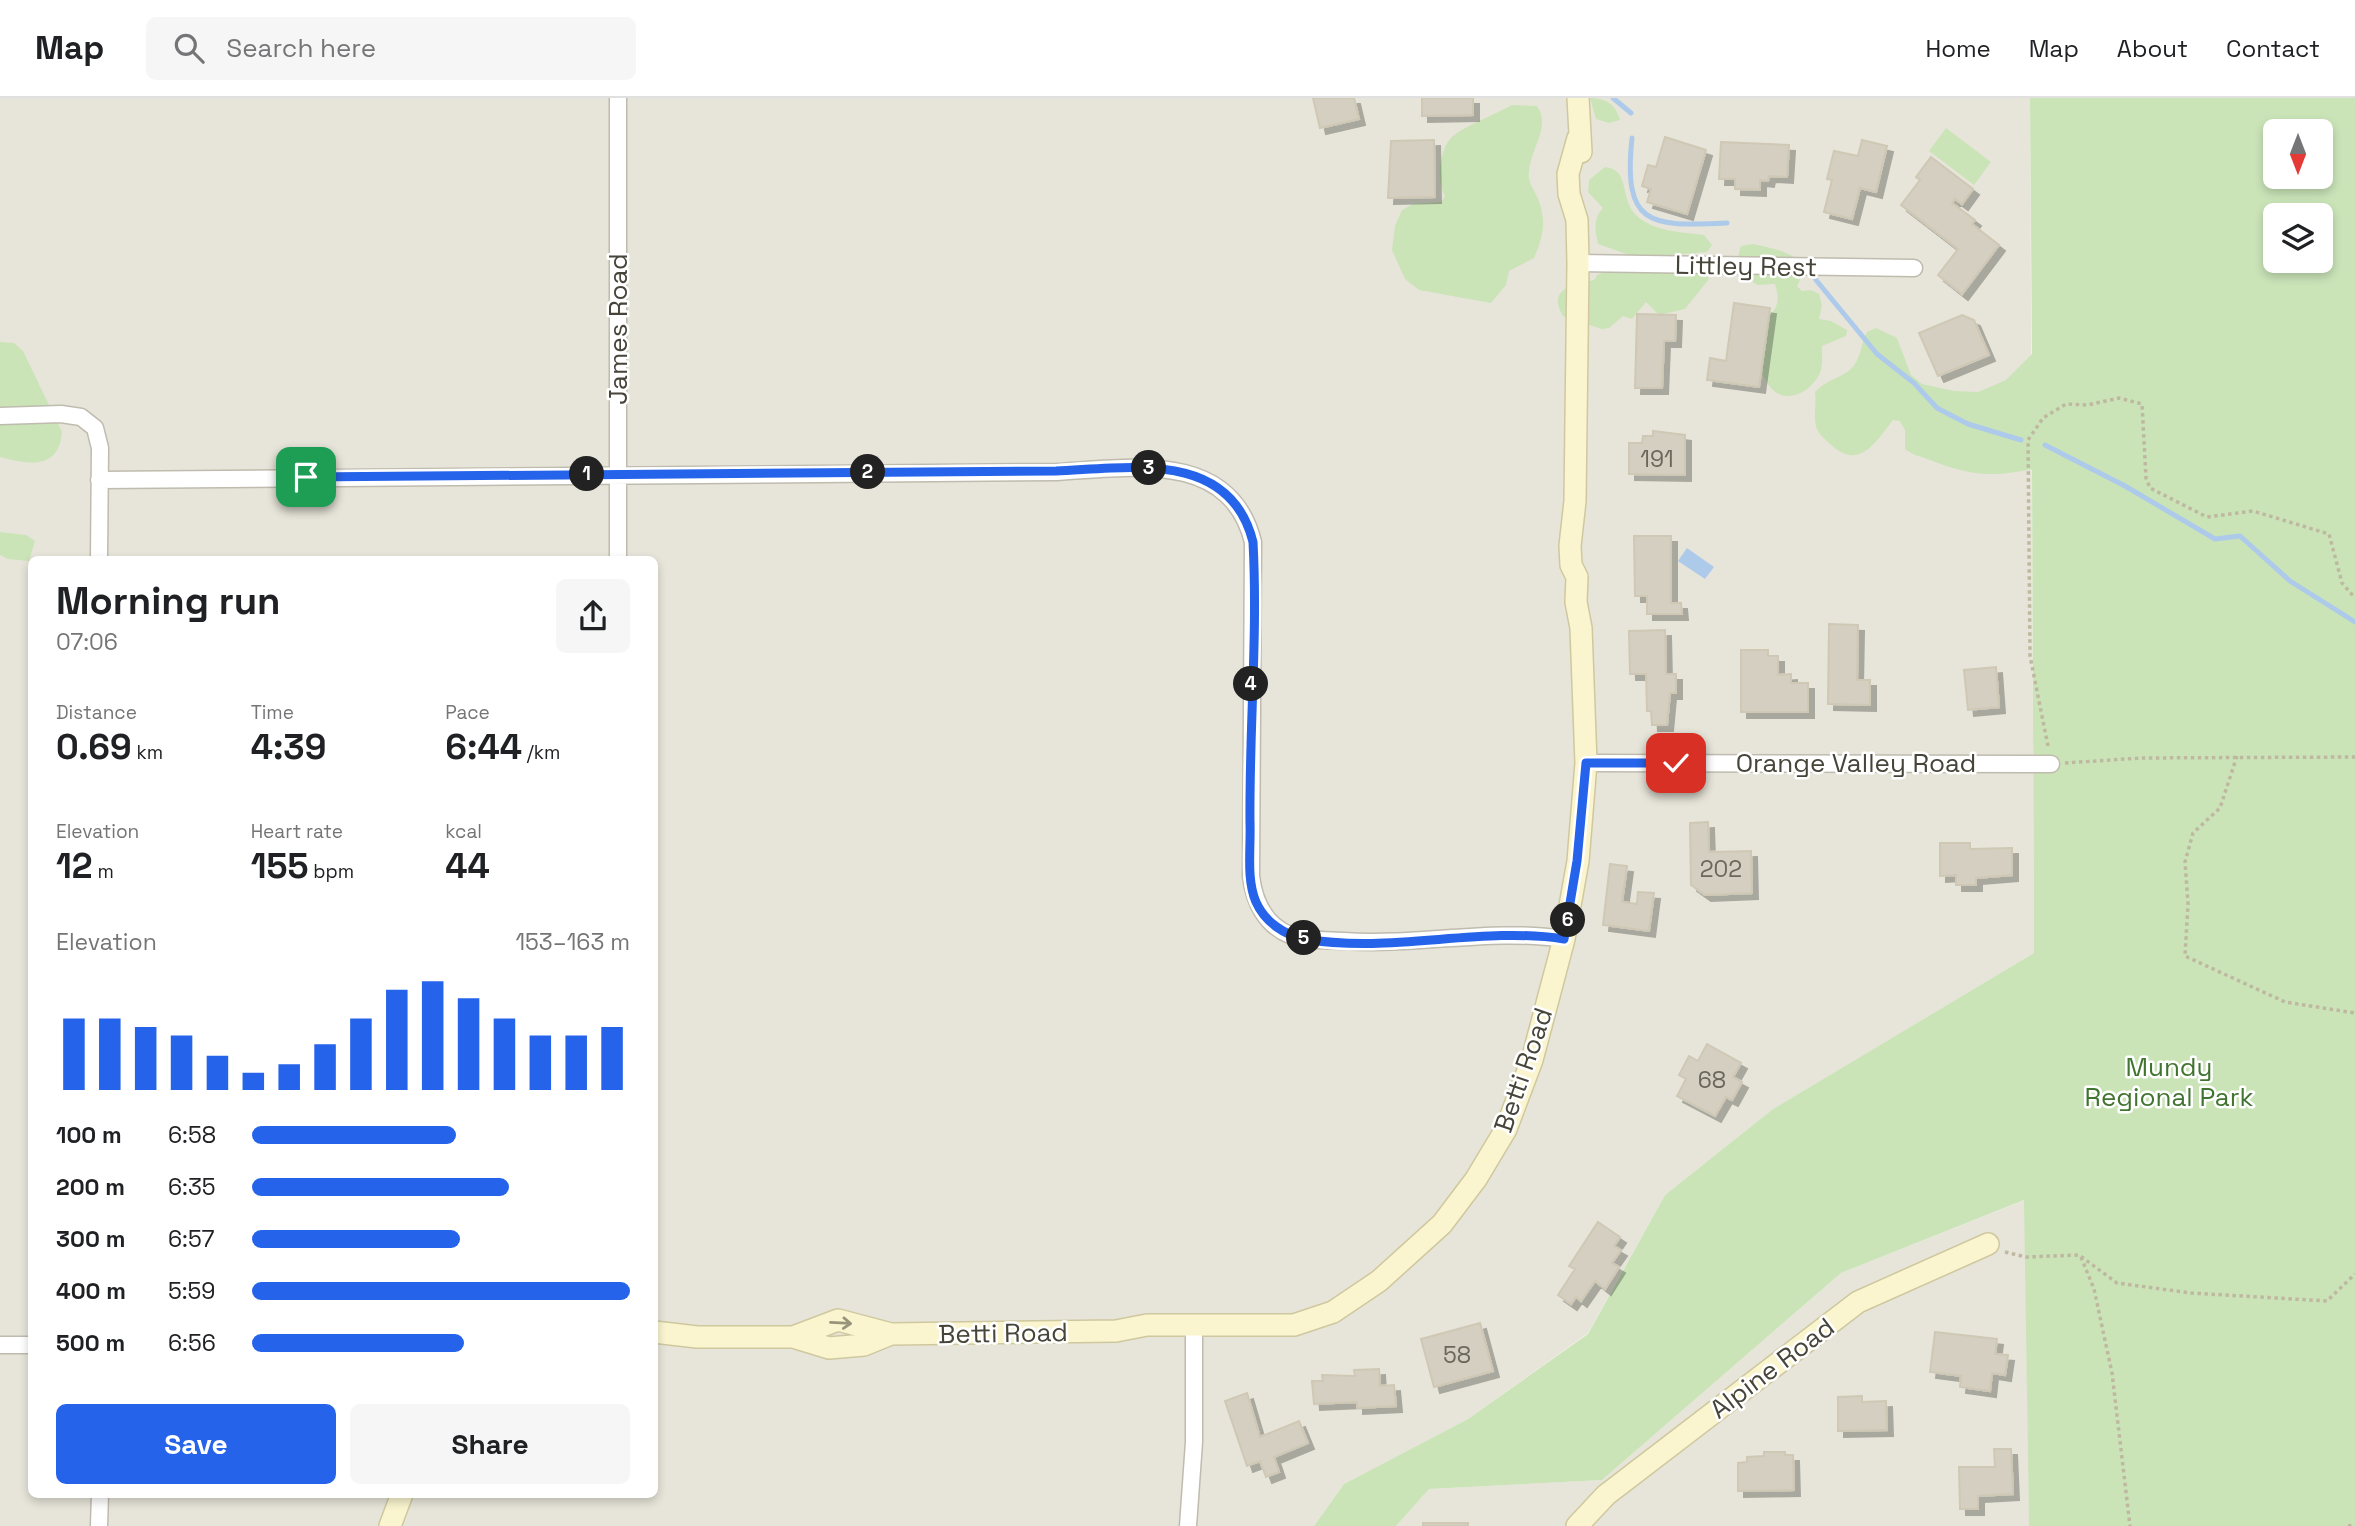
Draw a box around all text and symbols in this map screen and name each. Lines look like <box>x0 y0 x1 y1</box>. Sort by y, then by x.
search box <box>146 17 636 80</box>
text: Map <box>35 27 104 69</box>
icon: search <box>170 29 208 67</box>
text: Search here <box>226 31 376 65</box>
text: Home <box>1925 33 1991 64</box>
text: Map <box>2029 33 2079 64</box>
text: About <box>2117 33 2188 64</box>
text: Contact <box>2226 33 2320 64</box>
north arrow <box>2263 119 2333 189</box>
map controls <box>2263 119 2333 273</box>
button: layers <box>2263 203 2333 273</box>
street label: Littley Rest <box>1675 248 1817 284</box>
street label: James Road <box>601 253 635 405</box>
house number: 191 <box>1640 444 1674 474</box>
pin <box>276 447 336 507</box>
pin: 3 <box>1132 450 1166 486</box>
pin: 2 <box>850 454 886 490</box>
text: 3 <box>1143 455 1154 480</box>
pin: 1 <box>570 456 604 492</box>
icon: arrive <box>287 458 325 496</box>
text: 2 <box>862 459 873 484</box>
text: 1 <box>582 461 591 486</box>
text: Morning run <box>56 577 281 625</box>
button: share <box>556 579 630 653</box>
text: 07:06 <box>56 627 118 657</box>
pin: 4 <box>1234 666 1268 702</box>
text: 4 <box>1244 671 1257 696</box>
text: Distance <box>56 700 137 725</box>
text: Time <box>251 700 294 725</box>
text: Pace <box>445 700 490 725</box>
text: 0.69 <box>56 725 132 769</box>
text: 4:39 <box>251 725 326 769</box>
text: 6:44 <box>445 725 522 769</box>
pin <box>1646 733 1706 793</box>
text: km <box>132 740 163 765</box>
text: /km <box>522 740 560 765</box>
icon: check <box>1657 744 1695 782</box>
street label: Orange Valley Road <box>1736 746 1976 780</box>
text: Elevation <box>56 819 139 844</box>
text: Heart rate <box>251 819 343 844</box>
text: kcal <box>445 819 482 844</box>
text: 12 <box>56 844 93 888</box>
text: 155 <box>251 844 308 888</box>
text: 44 <box>445 844 490 888</box>
house number: 202 <box>1700 854 1742 884</box>
text: m <box>93 859 114 884</box>
text: bpm <box>308 859 354 884</box>
pin: 6 <box>1550 902 1586 938</box>
text: 6 <box>1562 907 1573 932</box>
pin: 5 <box>1286 920 1322 956</box>
text: 5 <box>1298 925 1309 950</box>
text: Elevation <box>56 927 157 957</box>
text: 153–163 m <box>515 927 630 957</box>
street label: Betti Road <box>1486 1003 1560 1137</box>
park label: Mundy Regional Park <box>2085 1050 2253 1114</box>
house number: 68 <box>1698 1065 1726 1095</box>
text: 100 m <box>56 1120 122 1150</box>
text: 6:58 <box>168 1120 216 1150</box>
text: 200 m <box>56 1172 125 1202</box>
text: 6:35 <box>168 1172 216 1202</box>
text: 300 m <box>56 1224 125 1254</box>
text: 6:57 <box>168 1224 214 1254</box>
text: 400 m <box>56 1276 126 1306</box>
text: 5:59 <box>168 1276 215 1306</box>
street label: Alpine Road <box>1703 1310 1841 1426</box>
street label: Betti Road <box>938 1315 1068 1351</box>
one-way arrow <box>829 1317 852 1330</box>
text: 500 m <box>56 1328 125 1358</box>
text: 6:56 <box>168 1328 216 1358</box>
house number: 58 <box>1443 1340 1471 1370</box>
button: Save <box>56 1404 336 1484</box>
button: Share <box>350 1404 630 1484</box>

